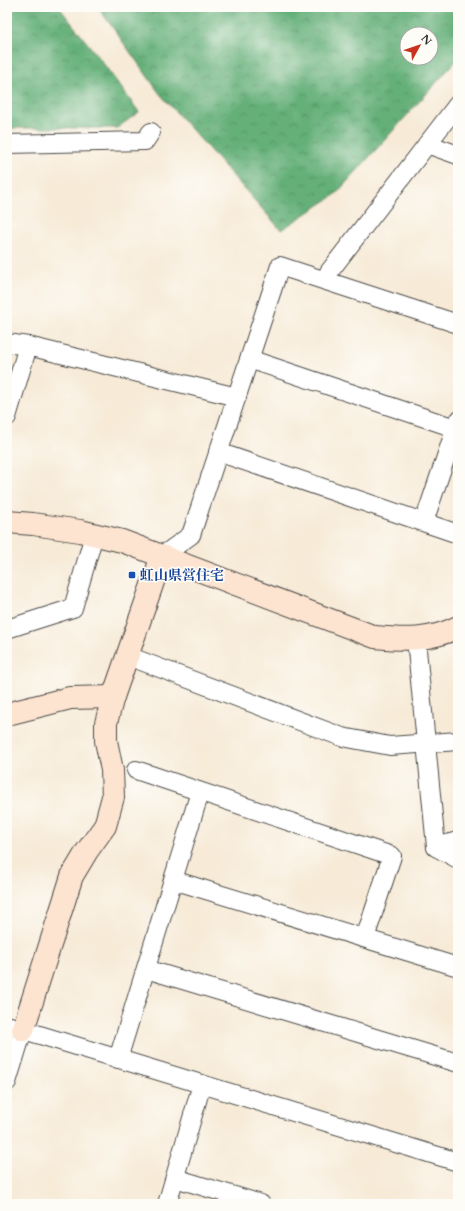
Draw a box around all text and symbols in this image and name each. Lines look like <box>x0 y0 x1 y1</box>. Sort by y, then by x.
north arrow <box>399 26 439 66</box>
text: N <box>417 31 435 49</box>
place label: 虹山県営住宅 <box>140 566 224 585</box>
marker: 虹山県営住宅 <box>127 570 137 580</box>

